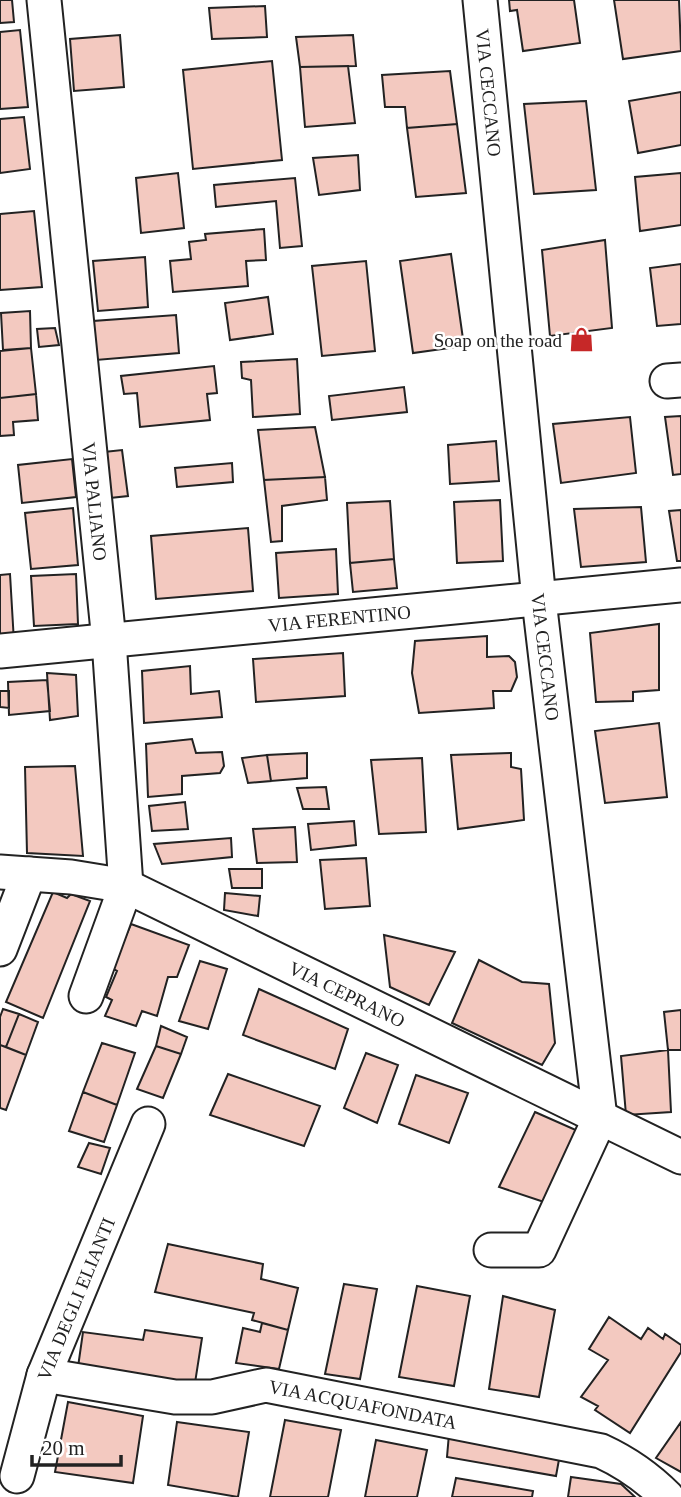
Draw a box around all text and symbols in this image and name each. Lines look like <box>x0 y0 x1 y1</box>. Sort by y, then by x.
street label: VIA CECCANO <box>472 28 506 157</box>
shop icon: Soap on the road <box>568 326 596 354</box>
place label: Soap on the road <box>434 330 562 351</box>
street label: VIA PALIANO <box>78 441 111 562</box>
street label: VIA CECCANO <box>528 592 564 722</box>
street label: VIA FERENTINO <box>267 601 412 635</box>
street label: VIA CEPRANO <box>286 957 408 1031</box>
street label: VIA DEGLI ELIANTI <box>33 1214 119 1383</box>
street label: VIA ACQUAFONDATA <box>267 1375 459 1433</box>
scale bar <box>32 1424 121 1468</box>
text: 20 m <box>42 1436 85 1460</box>

